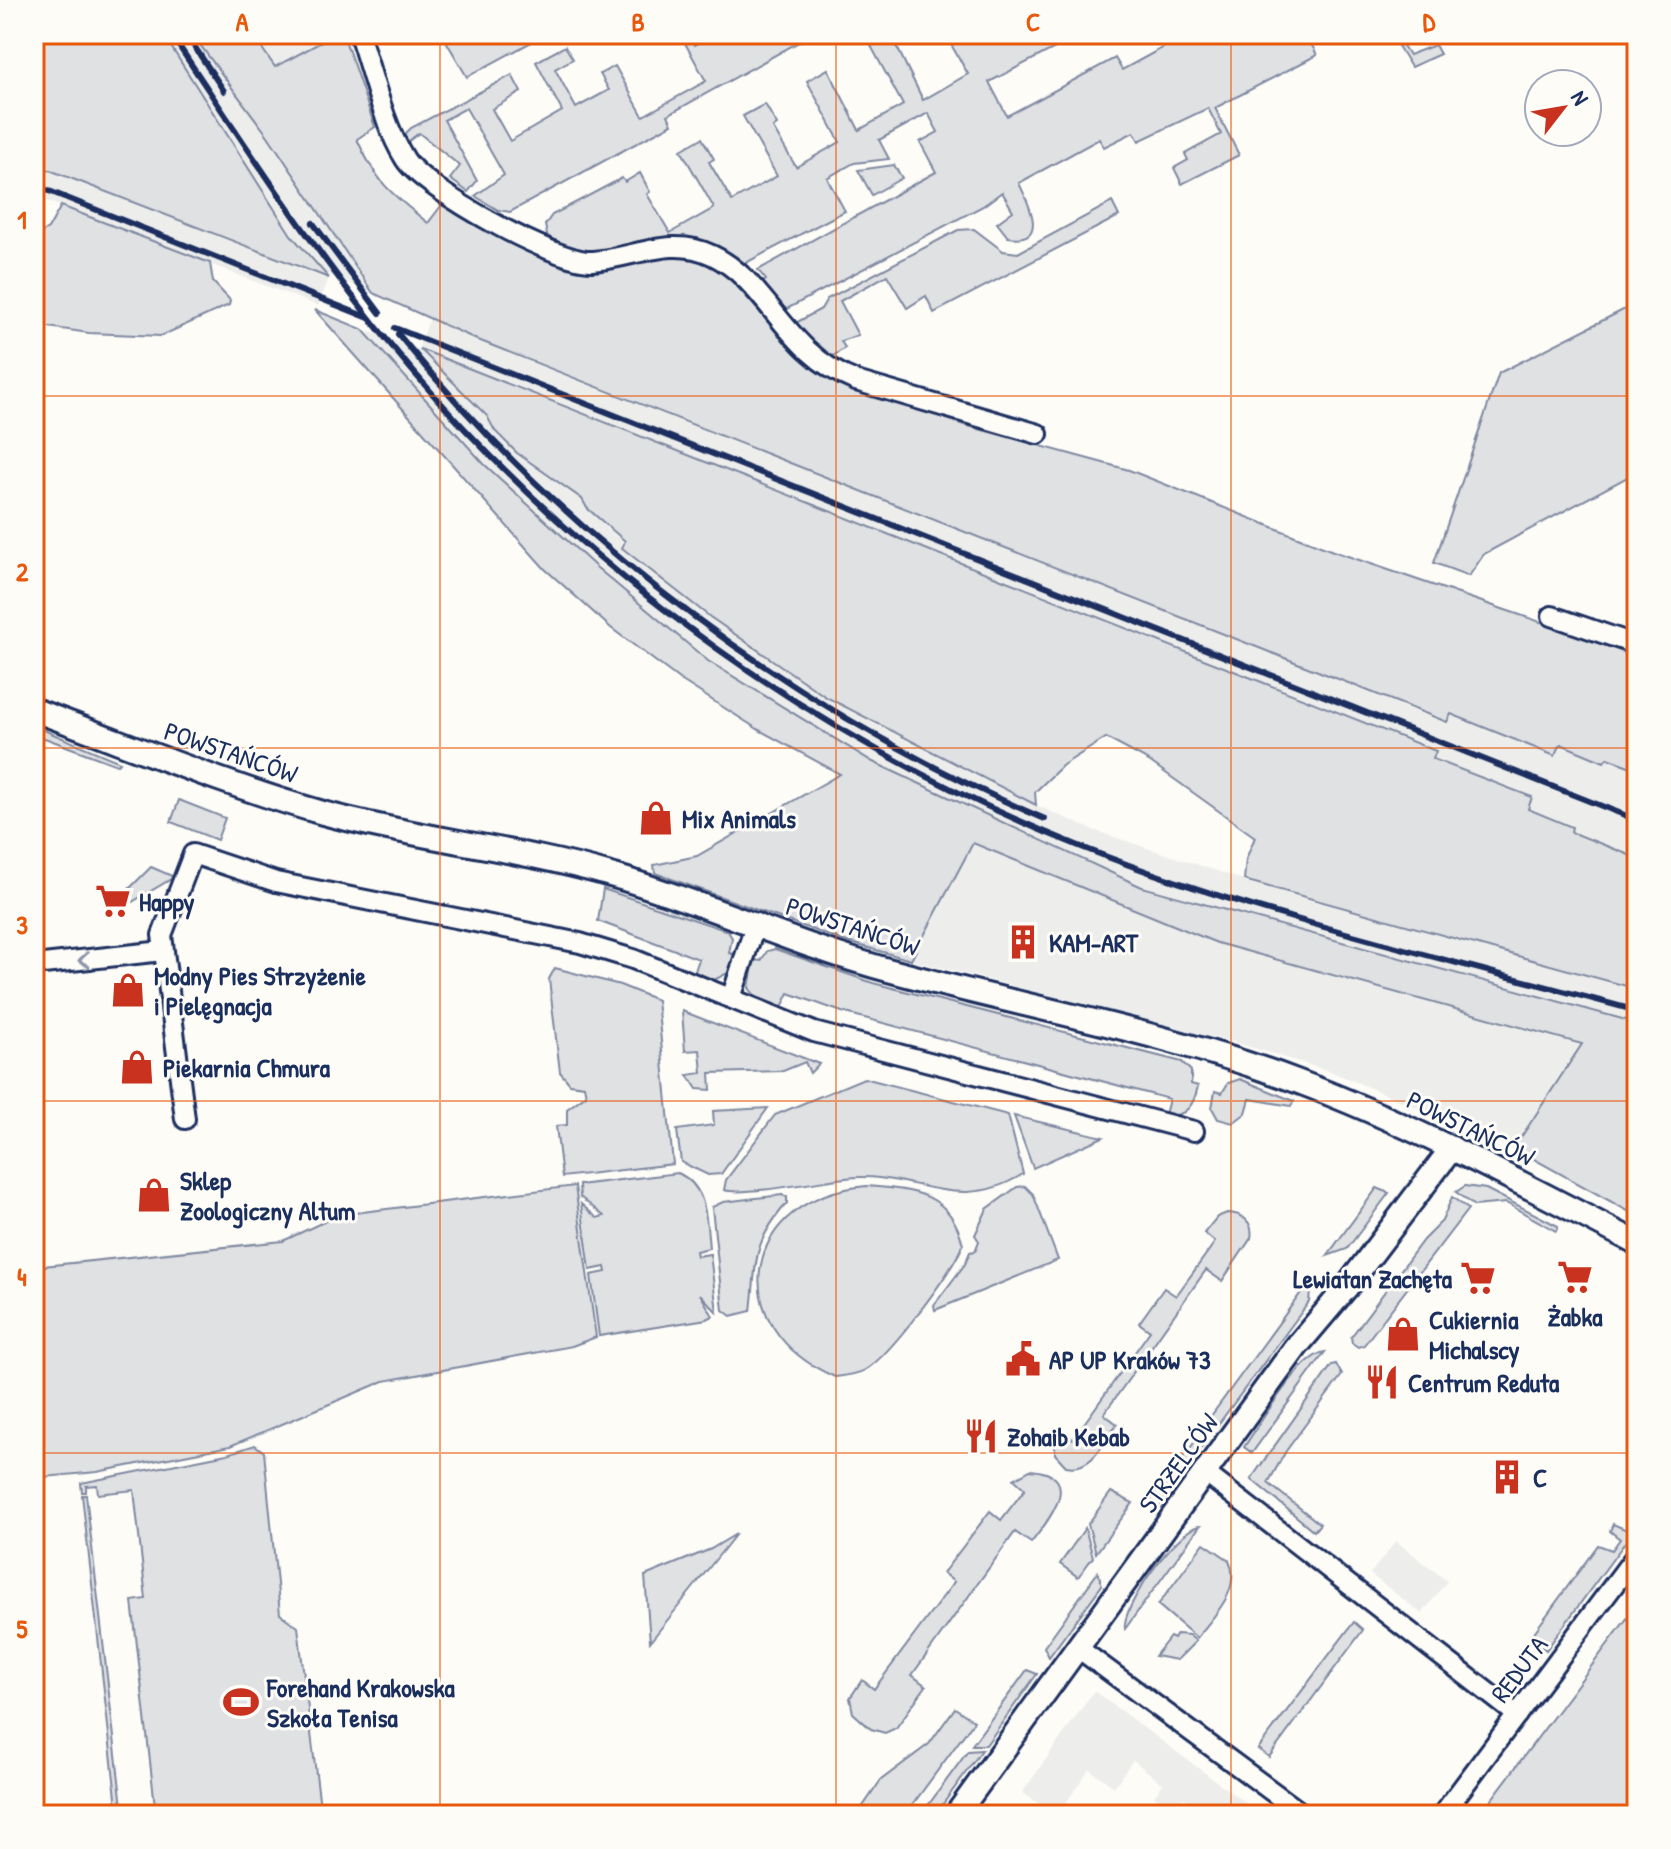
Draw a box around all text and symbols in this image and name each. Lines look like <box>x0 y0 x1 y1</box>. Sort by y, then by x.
text: A <box>236 4 249 39</box>
text: B <box>631 4 645 39</box>
text: C <box>1026 4 1040 39</box>
text: D <box>1423 4 1436 39</box>
north arrow <box>1523 68 1603 148</box>
text: N <box>1564 85 1596 111</box>
text: 1 <box>17 202 27 237</box>
text: 2 <box>16 554 29 589</box>
street label: POWSTAŃCÓW <box>160 713 302 791</box>
shop icon: Mix Animals <box>637 799 675 837</box>
place label: Mix Animals <box>682 801 796 836</box>
supermarket icon: Happy <box>94 882 132 920</box>
place label: Happy <box>139 884 195 920</box>
street label: POWSTAŃCÓW <box>782 888 924 964</box>
text: 3 <box>16 907 28 942</box>
building icon: KAM-ART <box>1004 923 1042 961</box>
place label: KAM-ART <box>1049 925 1139 960</box>
one-way arrow <box>77 951 90 968</box>
place label: Modny Pies Strzyżenie i Pielęgnacja <box>154 958 367 1024</box>
shop icon: Modny Pies Strzyżenie i Pielęgnacja <box>109 971 147 1009</box>
shop icon: Piekarnia Chmura <box>118 1048 156 1086</box>
place label: Piekarnia Chmura <box>163 1050 331 1085</box>
street label: POWSTAŃCÓW <box>1401 1082 1541 1174</box>
place label: Sklep Zoologiczny Altum <box>180 1163 356 1229</box>
shop icon: Sklep Zoologiczny Altum <box>135 1176 173 1214</box>
supermarket icon: Żabka <box>1556 1258 1594 1296</box>
text: 4 <box>17 1259 27 1294</box>
supermarket icon: Lewiatan Zachęta <box>1459 1259 1497 1297</box>
place label: Lewiatan Zachęta <box>1293 1261 1453 1296</box>
place label: Żabka <box>1547 1299 1603 1334</box>
place label: Cukiernia Michalscy <box>1429 1302 1520 1368</box>
shop icon: Cukiernia Michalscy <box>1384 1315 1422 1353</box>
public building icon: AP UP Kraków 73 <box>1004 1340 1042 1378</box>
place label: AP UP Kraków 73 <box>1049 1342 1211 1377</box>
restaurant icon: Centrum Reduta <box>1363 1363 1401 1401</box>
place label: Centrum Reduta <box>1408 1365 1560 1400</box>
street label: STRZELCÓW <box>1130 1406 1226 1520</box>
restaurant icon: Zohaib Kebab <box>962 1417 1000 1455</box>
place label: Zohaib Kebab <box>1007 1419 1130 1454</box>
building icon: C <box>1488 1458 1526 1496</box>
place label: C <box>1533 1460 1547 1495</box>
text: 5 <box>17 1611 28 1646</box>
street label: REDUTA <box>1483 1628 1556 1709</box>
place label: Forehand Krakowska Szkoła Tenisa <box>266 1670 455 1735</box>
sports icon: Forehand Krakowska Szkoła Tenisa <box>222 1683 260 1721</box>

